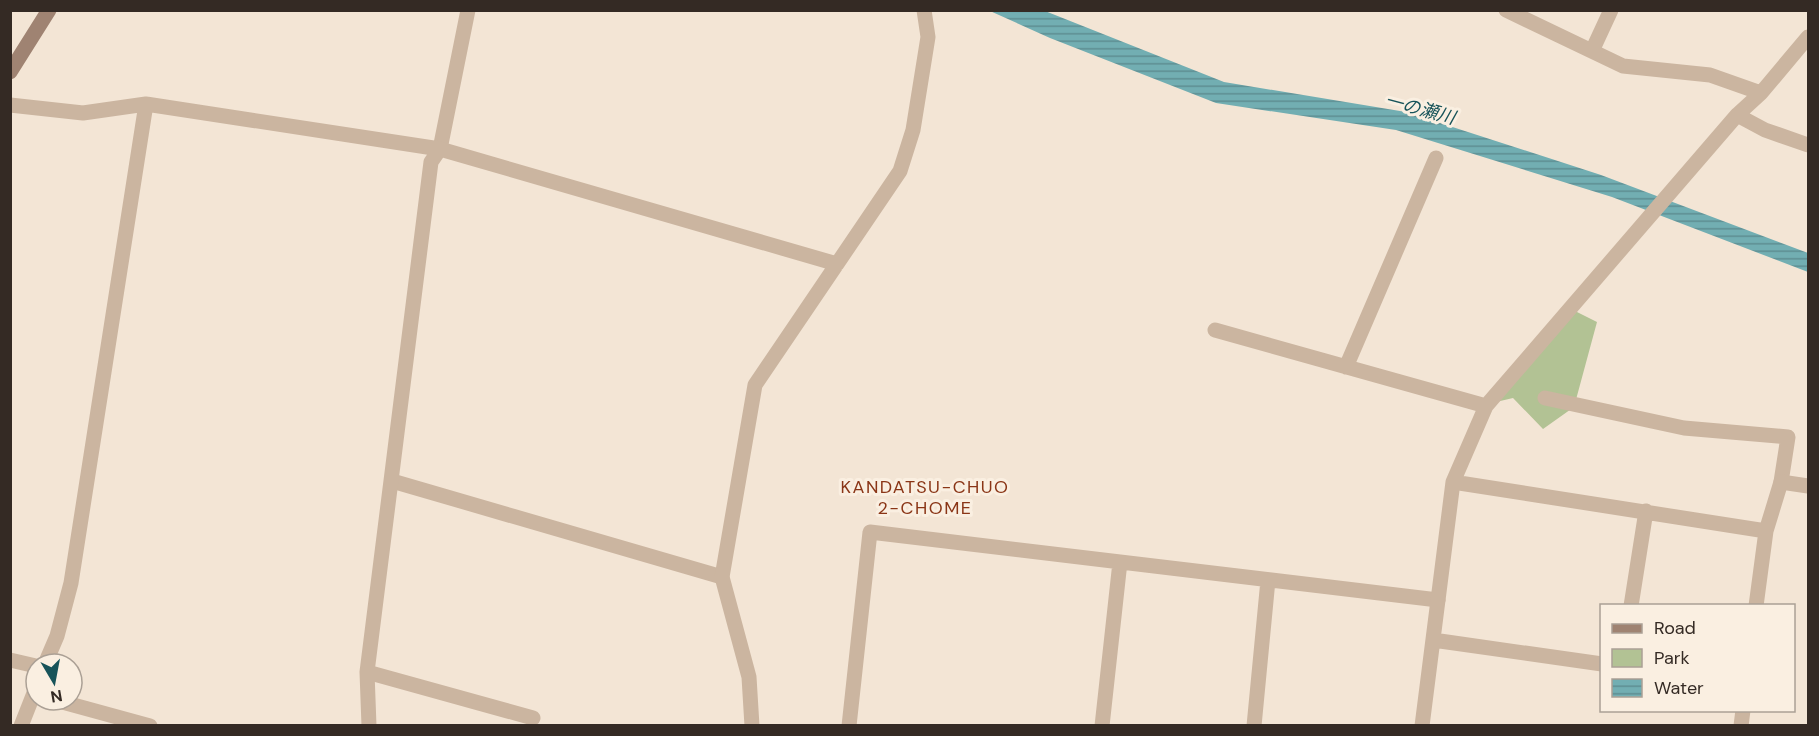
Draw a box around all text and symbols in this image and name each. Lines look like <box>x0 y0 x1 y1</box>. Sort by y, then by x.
water label: 一の瀬川 <box>1382 88 1460 130</box>
district label: KANDATSU-CHUO 2-CHOME <box>840 475 1010 520</box>
legend <box>1600 604 1795 712</box>
text: Road <box>1654 616 1696 640</box>
text: Park <box>1654 646 1690 670</box>
north arrow <box>24 652 84 712</box>
text: Water <box>1654 676 1704 700</box>
text: N <box>49 685 64 708</box>

